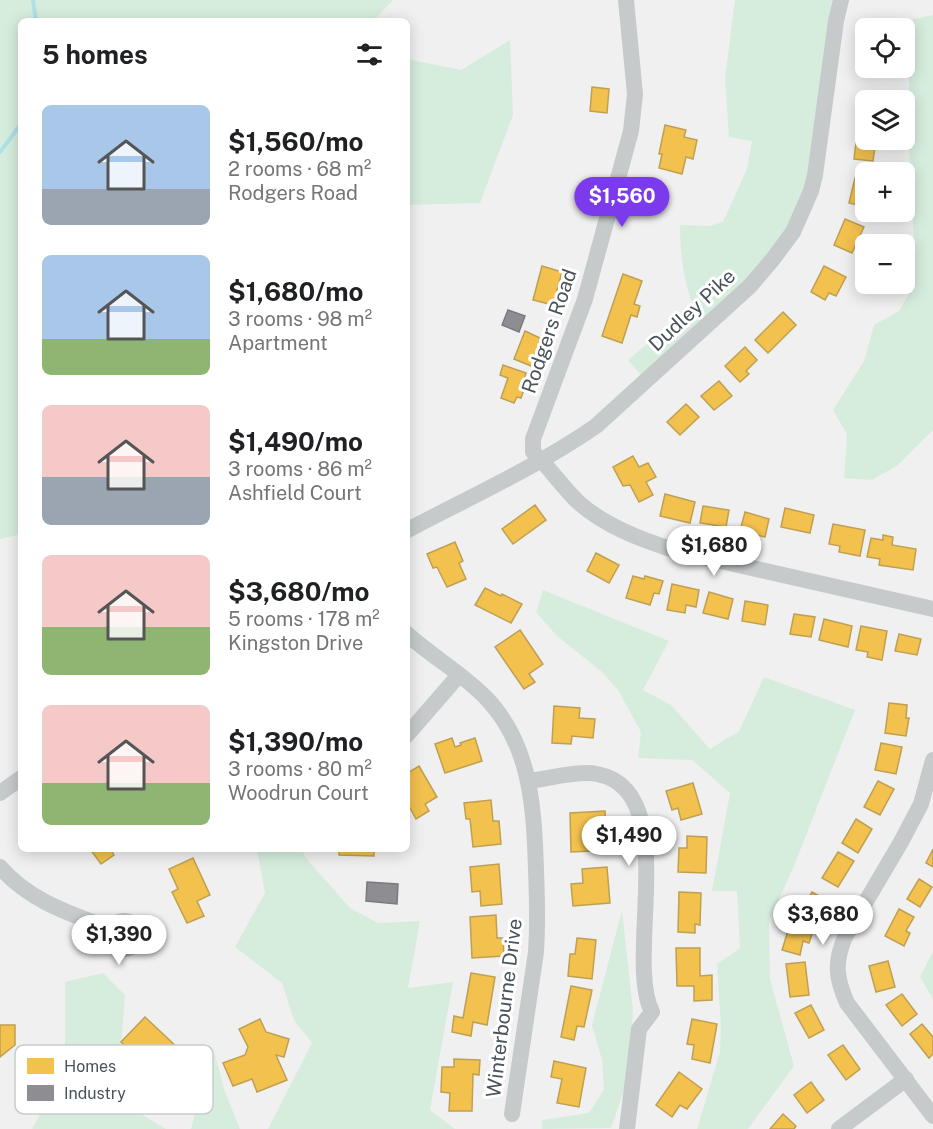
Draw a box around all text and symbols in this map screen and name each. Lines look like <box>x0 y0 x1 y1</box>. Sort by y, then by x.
map controls <box>855 18 915 294</box>
button: locate <box>855 18 915 78</box>
icon: filters <box>353 38 386 71</box>
text: 5 homes <box>42 39 148 70</box>
button: layers <box>855 90 915 150</box>
text: $1,560/mo <box>228 126 364 157</box>
icon: home <box>90 129 162 201</box>
text: 2 rooms · 68 m² <box>228 157 371 181</box>
button: + <box>855 162 915 222</box>
pin: $1,560 <box>573 177 671 228</box>
text: Rodgers Road <box>228 181 358 205</box>
text: $1,560 <box>588 184 656 208</box>
button: − <box>855 234 915 294</box>
street label: Dudley Pike <box>644 264 740 356</box>
street label: Rodgers Road <box>517 266 581 396</box>
text: $1,680/mo <box>228 276 363 307</box>
icon: home <box>90 279 162 351</box>
text: 3 rooms · 98 m² <box>228 307 372 331</box>
text: Apartment <box>228 331 328 355</box>
text: $1,490/mo <box>228 426 363 457</box>
icon: home <box>90 429 162 501</box>
text: 3 rooms · 86 m² <box>228 457 372 481</box>
text: Ashfield Court <box>228 481 362 505</box>
pin: $1,680 <box>665 526 763 577</box>
text: $1,680 <box>680 533 748 557</box>
text: $3,680/mo <box>228 576 370 607</box>
icon: home <box>90 579 162 651</box>
text: 5 rooms · 178 m² <box>228 607 380 631</box>
text: Kingston Drive <box>228 631 363 655</box>
text: $1,390/mo <box>228 726 363 757</box>
icon: home <box>90 729 162 801</box>
text: 3 rooms · 80 m² <box>228 757 372 781</box>
text: Woodrun Court <box>228 781 369 805</box>
pin: $1,490 <box>580 816 678 867</box>
text: $1,490 <box>596 823 662 847</box>
pin: $3,680 <box>774 895 872 946</box>
text: $3,680 <box>787 902 859 926</box>
pin: $1,390 <box>70 915 168 966</box>
street label: Winterbourne Drive <box>481 917 527 1099</box>
text: $1,390 <box>86 922 152 946</box>
legend <box>15 1045 213 1114</box>
text: Homes <box>64 1057 116 1076</box>
text: Industry <box>64 1084 126 1103</box>

